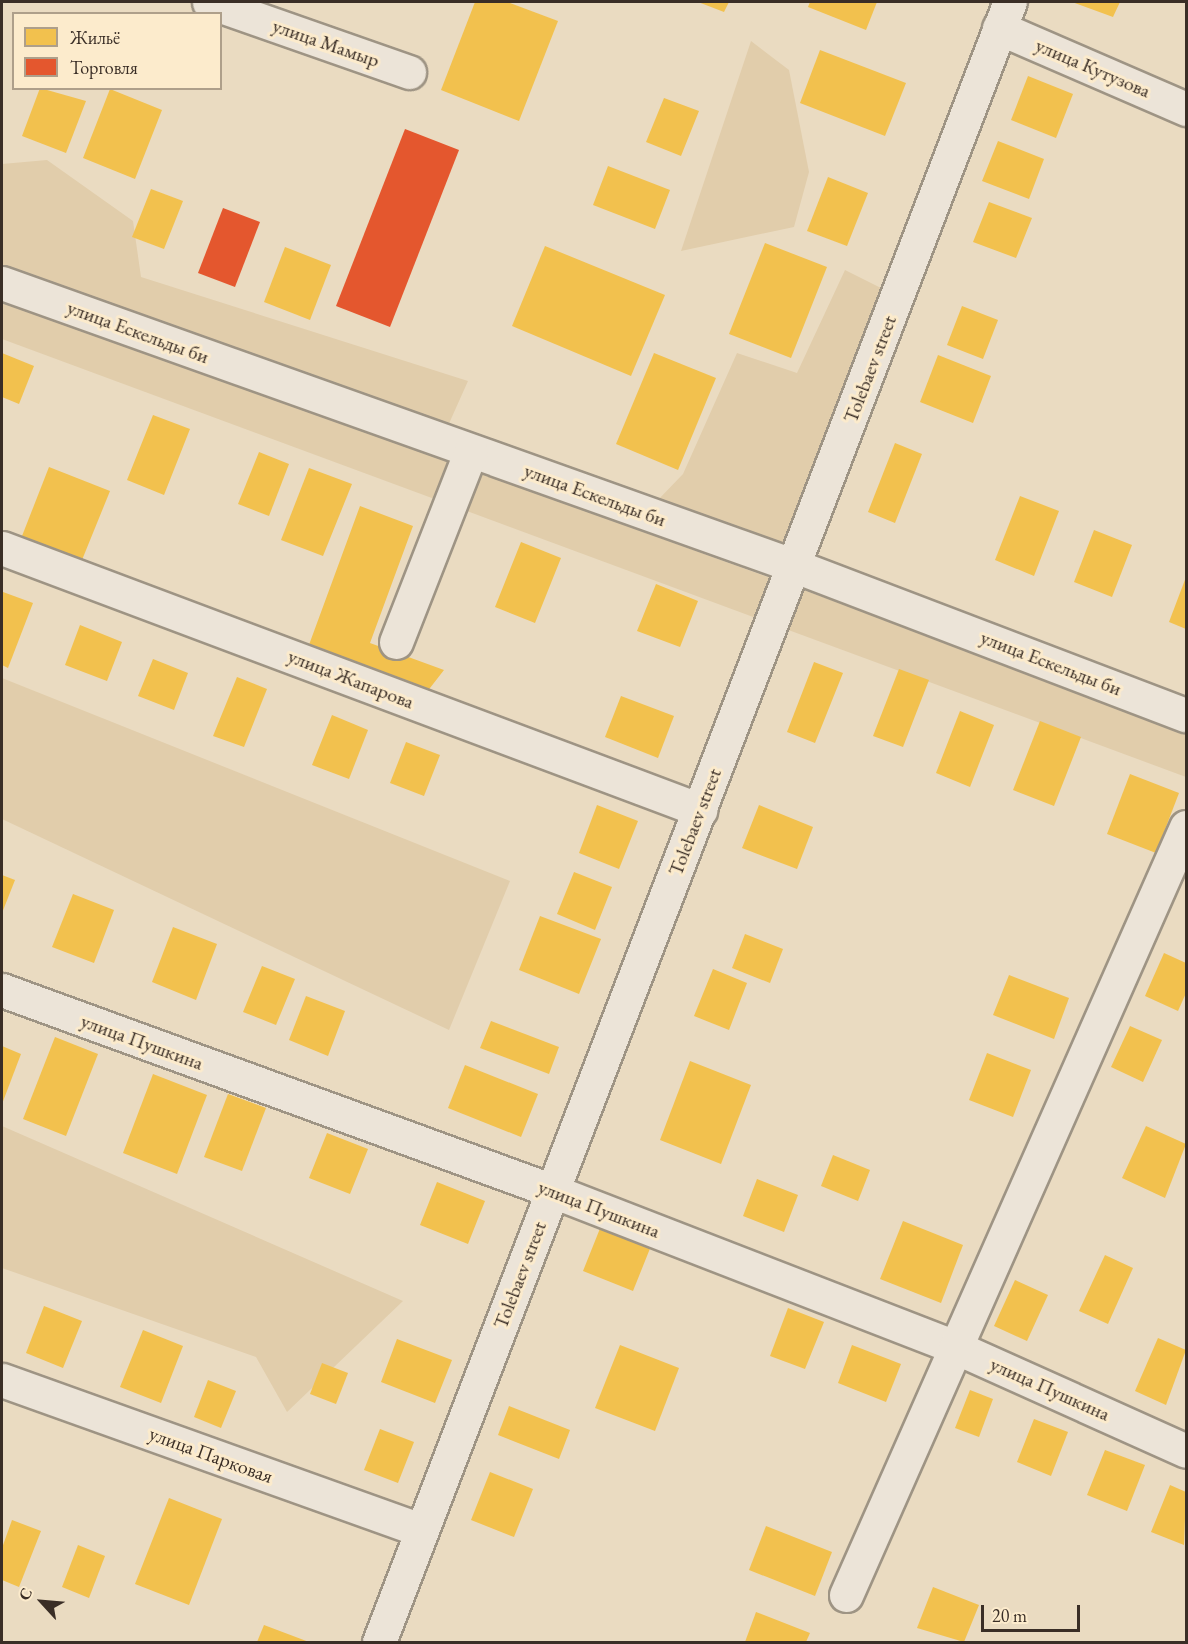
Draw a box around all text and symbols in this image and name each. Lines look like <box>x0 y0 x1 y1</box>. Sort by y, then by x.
legend <box>12 12 222 90</box>
street label: улица Мамыр <box>269 14 383 72</box>
text: Жильё <box>70 26 120 49</box>
street label: улица Кутузова <box>1032 33 1154 103</box>
text: Торговля <box>70 56 138 79</box>
street label: улица Ескельды би <box>64 295 212 369</box>
street label: Tolebaev street <box>839 312 901 426</box>
street label: улица Ескельды би <box>521 458 669 532</box>
street label: улица Ескельды би <box>977 625 1125 701</box>
street label: улица Жапарова <box>285 644 417 714</box>
street label: Tolebaev street <box>664 765 726 879</box>
street label: улица Пушкина <box>78 1009 206 1075</box>
street label: улица Пушкина <box>535 1175 663 1243</box>
street label: Tolebaev street <box>489 1218 551 1332</box>
street label: улица Пушкина <box>986 1352 1114 1426</box>
street label: улица Парковая <box>146 1421 276 1489</box>
north arrow <box>12 1572 72 1632</box>
text: С <box>13 1584 37 1604</box>
scale bar <box>984 1593 1083 1631</box>
text: 20 m <box>992 1604 1027 1627</box>

